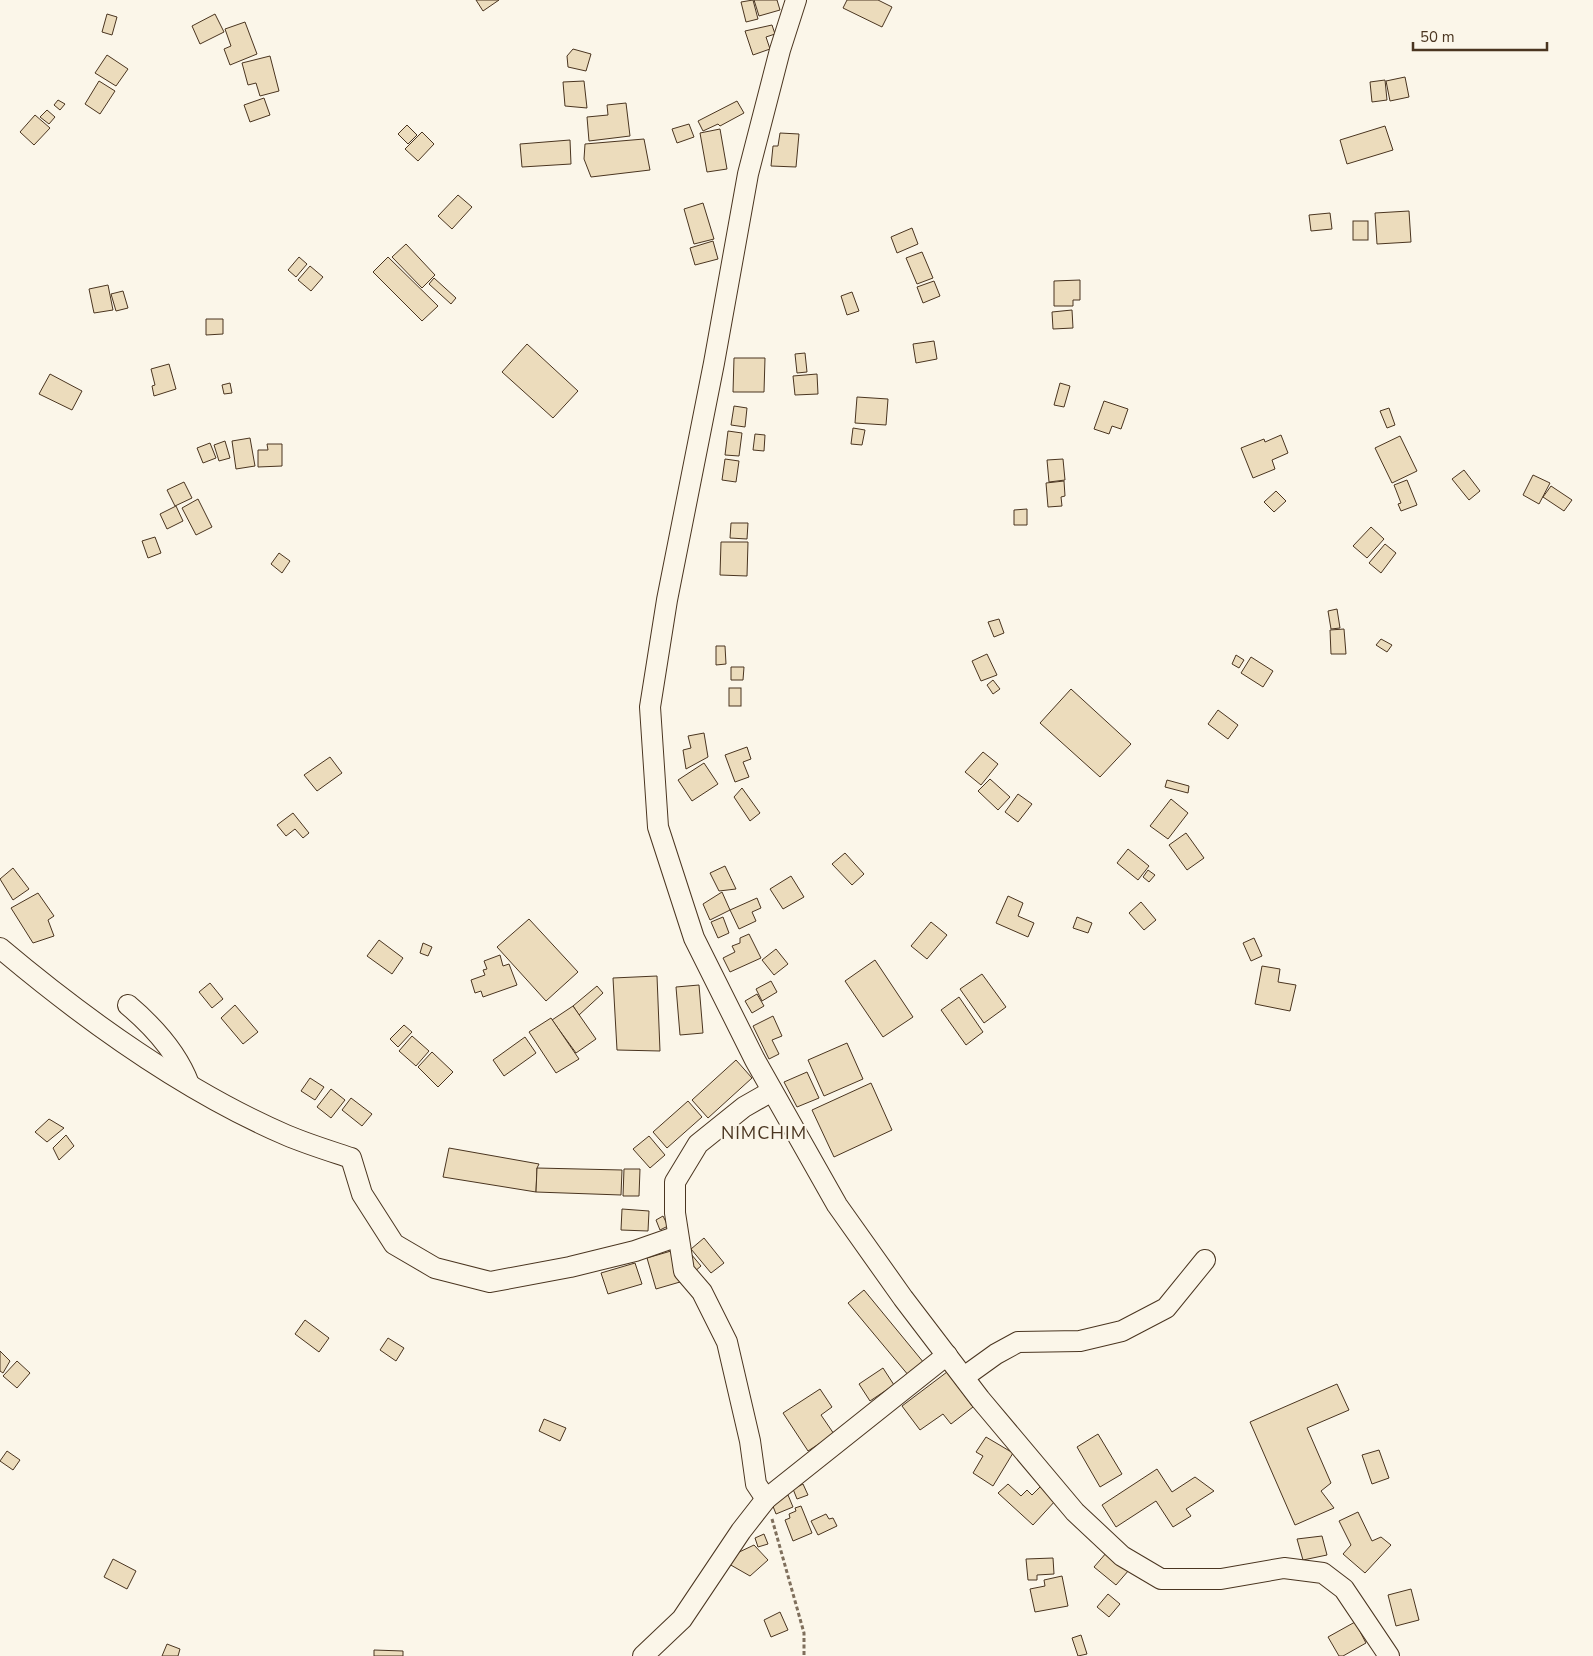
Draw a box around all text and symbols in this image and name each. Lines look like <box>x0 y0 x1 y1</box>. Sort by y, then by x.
scale bar <box>1413 20 1547 52</box>
text: 50 m <box>1420 27 1455 47</box>
district label: NIMCHIM <box>721 1121 807 1145</box>

